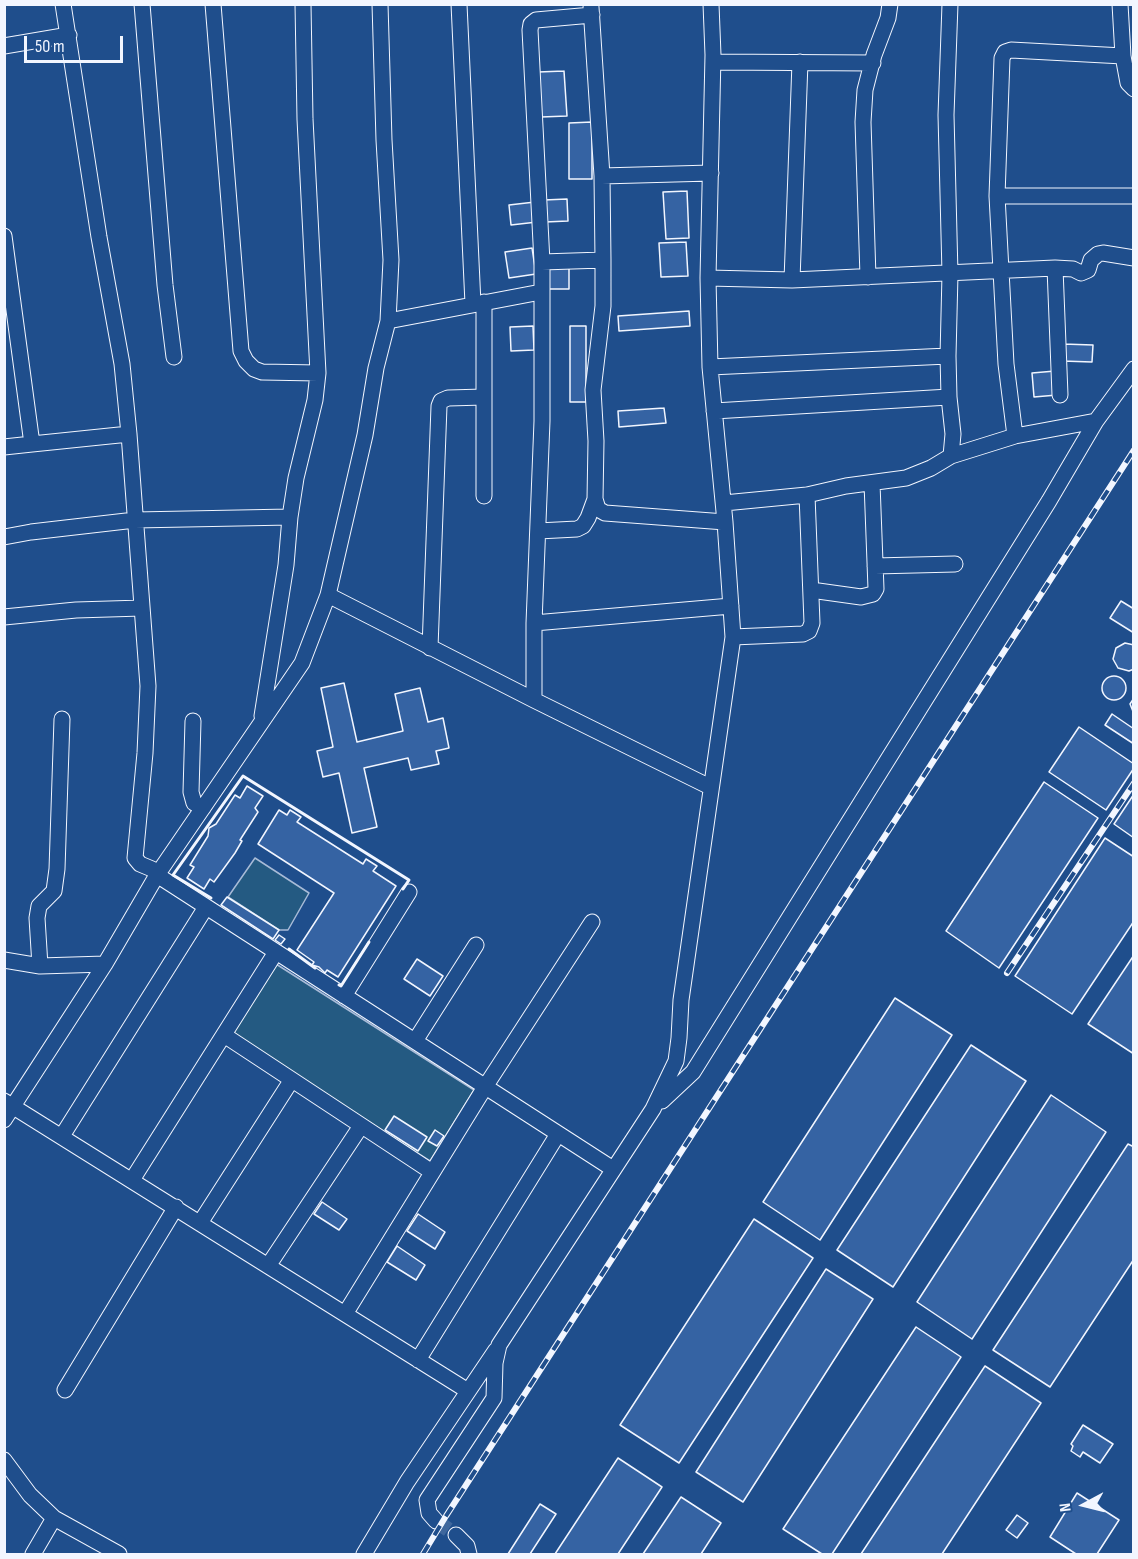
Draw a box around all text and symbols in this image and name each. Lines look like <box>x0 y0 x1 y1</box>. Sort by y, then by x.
scale bar <box>27 24 126 62</box>
text: 50 m <box>35 36 65 57</box>
north arrow <box>1054 1475 1114 1535</box>
text: N <box>1056 1502 1076 1513</box>

